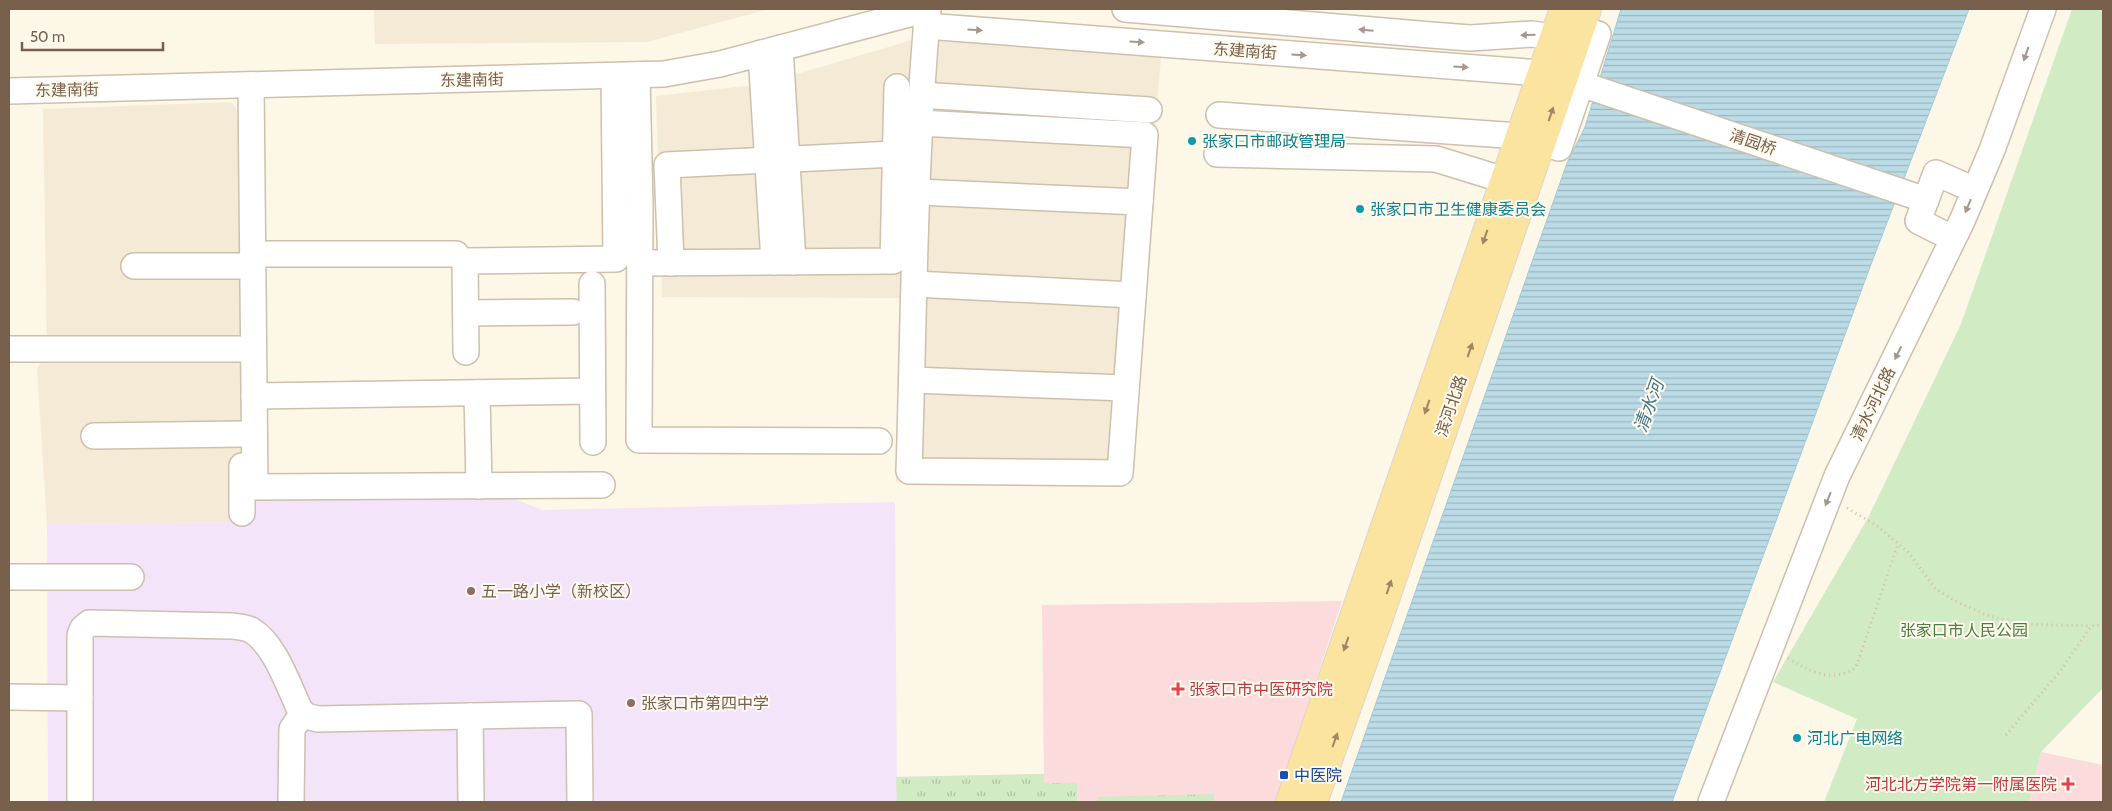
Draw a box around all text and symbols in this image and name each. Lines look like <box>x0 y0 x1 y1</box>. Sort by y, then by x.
scale bar <box>22 20 164 52</box>
one-way arrow <box>1357 25 1373 33</box>
one-way arrow <box>967 26 983 34</box>
text: 50 m <box>30 28 65 46</box>
one-way arrow <box>1520 31 1536 39</box>
one-way arrow <box>1129 39 1145 47</box>
street label: 东建南街 <box>1212 39 1278 63</box>
one-way arrow <box>2022 47 2030 62</box>
one-way arrow <box>1291 51 1307 59</box>
one-way arrow <box>1453 63 1469 71</box>
street label: 东建南街 <box>440 70 504 90</box>
street label: 东建南街 <box>35 80 99 100</box>
one-way arrow <box>1548 106 1555 121</box>
street label: 清园桥 <box>1727 125 1779 159</box>
place label: 张家口市邮政管理局 <box>1202 132 1346 151</box>
marker: 张家口市邮政管理局 <box>1186 135 1198 147</box>
one-way arrow <box>1963 199 1971 213</box>
place label: 张家口市卫生健康委员会 <box>1370 200 1546 219</box>
marker: 张家口市卫生健康委员会 <box>1354 203 1366 215</box>
one-way arrow <box>1480 229 1488 244</box>
one-way arrow <box>1466 342 1474 357</box>
one-way arrow <box>1894 345 1902 360</box>
street label: 清水河北路 <box>1847 364 1899 444</box>
street label: 滨河北路 <box>1432 373 1470 439</box>
water label: 清水河 <box>1629 374 1670 435</box>
one-way arrow <box>1423 400 1431 415</box>
one-way arrow <box>1823 492 1831 506</box>
one-way arrow <box>1386 579 1393 594</box>
place label: 五一路小学（新校区） <box>481 582 641 601</box>
marker: 五一路小学（新校区） <box>465 585 477 597</box>
park label: 张家口市人民公园 <box>1900 621 2028 640</box>
one-way arrow <box>1342 636 1349 651</box>
place label: 张家口市中医研究院 <box>1189 680 1333 699</box>
marker: 张家口市中医研究院 <box>1171 682 1185 696</box>
place label: 张家口市第四中学 <box>641 694 769 713</box>
marker: 张家口市第四中学 <box>625 697 637 709</box>
place label: 河北广电网络 <box>1807 729 1903 748</box>
one-way arrow <box>1331 732 1339 747</box>
marker: 河北广电网络 <box>1791 732 1803 744</box>
place label: 中医院 <box>1294 766 1342 785</box>
marker: 中医院 <box>1278 769 1290 781</box>
place label: 河北北方学院第一附属医院 <box>1865 775 2057 794</box>
marker: 河北北方学院第一附属医院 <box>2061 777 2075 791</box>

